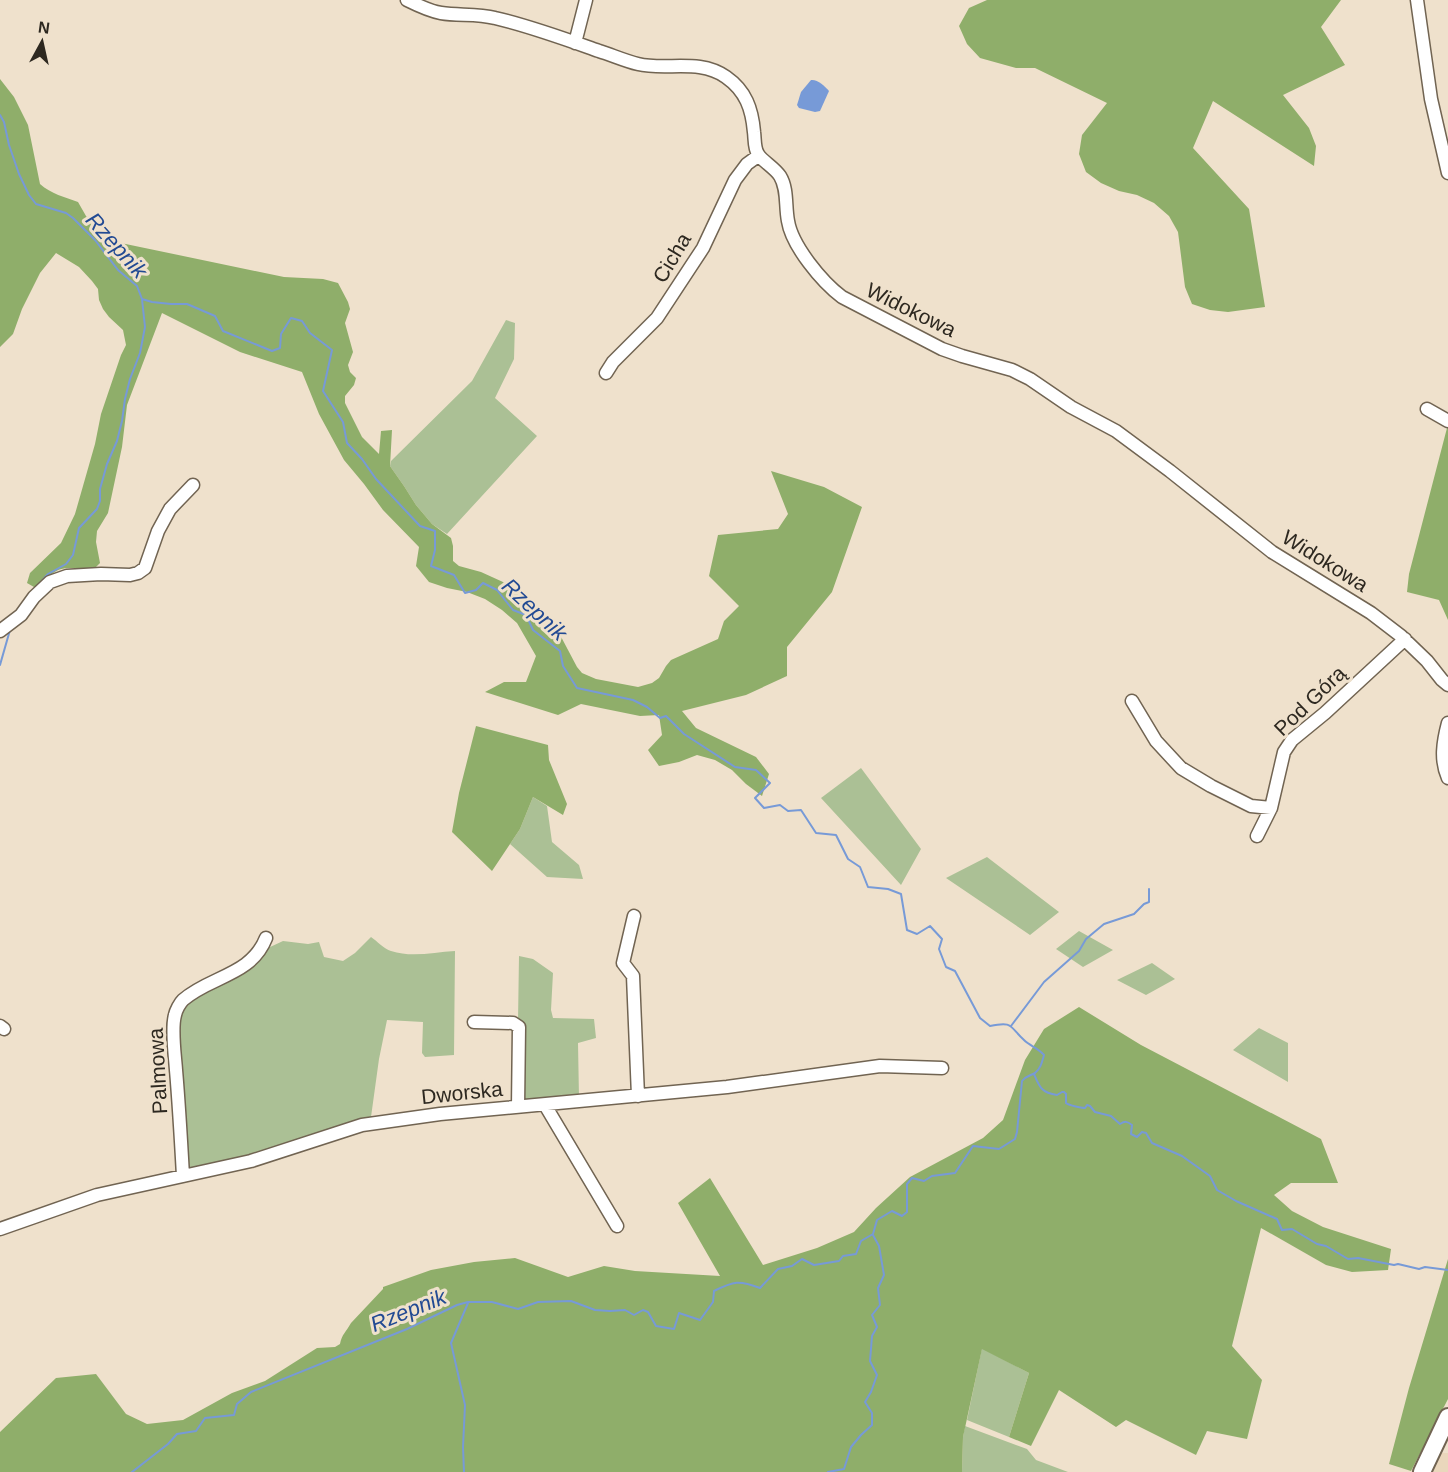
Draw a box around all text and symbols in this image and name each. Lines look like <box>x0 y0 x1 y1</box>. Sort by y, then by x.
north arrow <box>12 12 72 72</box>
text: N <box>37 18 51 37</box>
water label: Rzepnik <box>81 207 153 284</box>
street label: Cicha <box>648 229 695 287</box>
street label: Widokowa <box>863 278 960 341</box>
street label: Widokowa <box>1278 525 1373 596</box>
water label: Rzepnik <box>497 573 573 646</box>
street label: Pod Górą <box>1269 661 1350 740</box>
street label: Palmowa <box>144 1027 171 1115</box>
street label: Dworska <box>420 1077 504 1108</box>
water label: Rzepnik <box>367 1284 451 1337</box>

